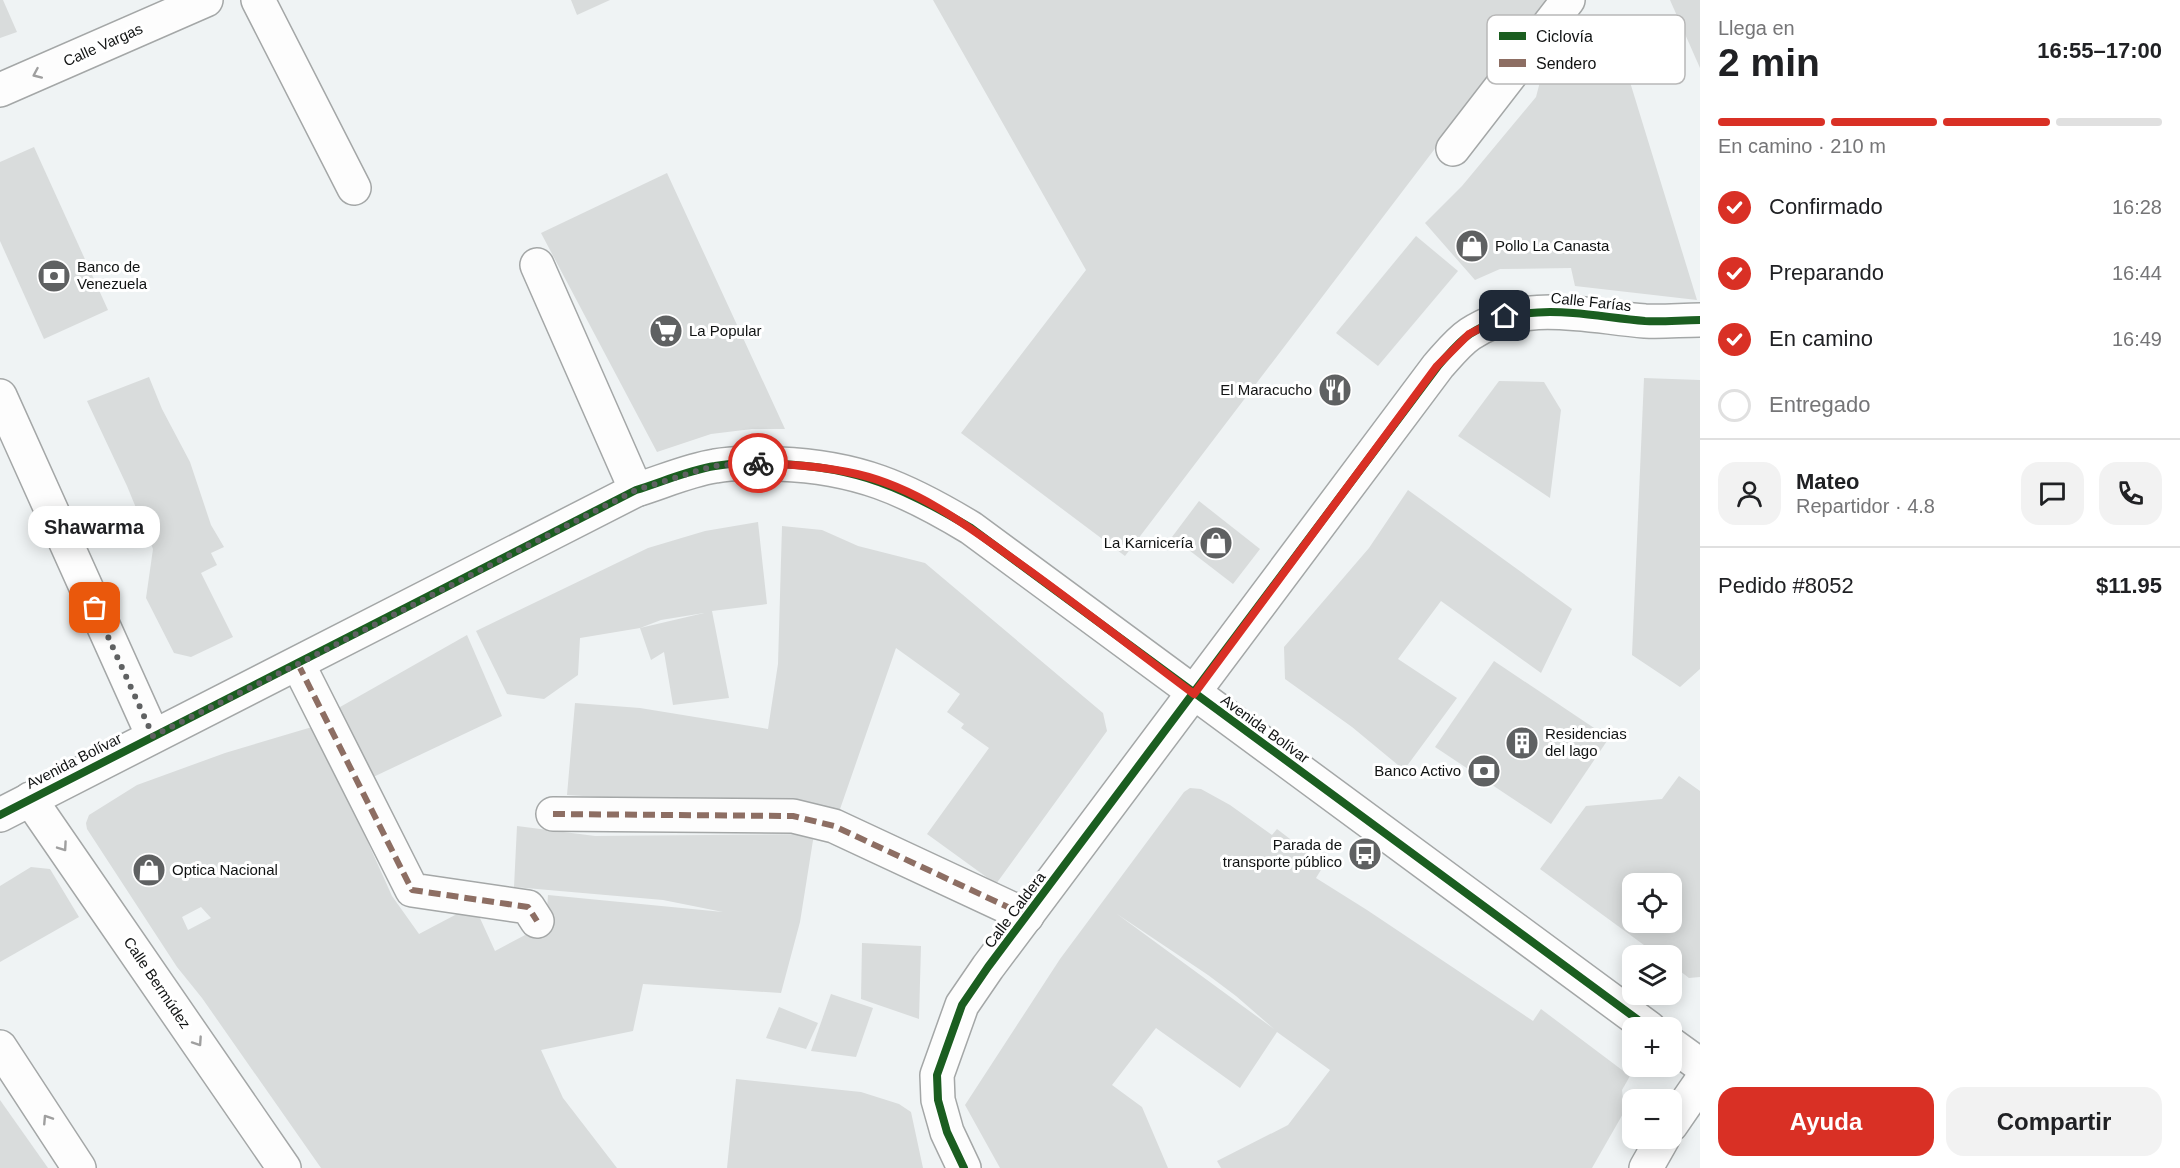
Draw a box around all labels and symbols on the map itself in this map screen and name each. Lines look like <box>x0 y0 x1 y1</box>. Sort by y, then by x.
legend <box>1487 15 1685 84</box>
street label: Calle Vargas <box>61 20 145 70</box>
text: Ciclovía <box>1536 28 1593 45</box>
text: Sendero <box>1536 55 1597 72</box>
one-way arrow <box>32 67 43 79</box>
shop icon: Pollo La Canasta <box>1454 228 1490 264</box>
place label: Pollo La Canasta <box>1495 237 1610 254</box>
bank icon: Banco de Venezuela <box>36 258 72 294</box>
place label: Banco de Venezuela <box>77 258 148 292</box>
street label: Calle Farías <box>1550 289 1632 314</box>
pin <box>1479 290 1530 341</box>
supermarket icon: La Popular <box>648 313 684 349</box>
place label: La Popular <box>689 322 762 339</box>
restaurant icon: El Maracucho <box>1317 372 1353 408</box>
place label: El Maracucho <box>1220 381 1312 398</box>
courier <box>728 433 788 493</box>
callout: Shawarma <box>29 506 161 548</box>
shop icon: La Karnicería <box>1198 525 1234 561</box>
place label: La Karnicería <box>1104 534 1194 551</box>
pin <box>69 582 120 633</box>
street label: Avenida Bolívar <box>1218 691 1313 766</box>
building icon: Residencias del lago <box>1504 725 1540 761</box>
place label: Residencias del lago <box>1545 725 1627 759</box>
street label: Avenida Bolívar <box>23 729 124 792</box>
bank icon: Banco Activo <box>1466 753 1502 789</box>
place label: Banco Activo <box>1374 762 1461 779</box>
place label: Parada de transporte público <box>1223 836 1342 870</box>
bus stop icon: Parada de transporte público <box>1347 836 1383 872</box>
one-way arrow <box>56 840 67 851</box>
shop icon: Optica Nacional <box>131 852 167 888</box>
place label: Optica Nacional <box>172 861 278 878</box>
street label: Calle Caldera <box>980 868 1049 951</box>
street label: Calle Bermúdez <box>121 934 194 1032</box>
one-way arrow <box>191 1035 202 1046</box>
one-way arrow <box>43 1115 54 1126</box>

